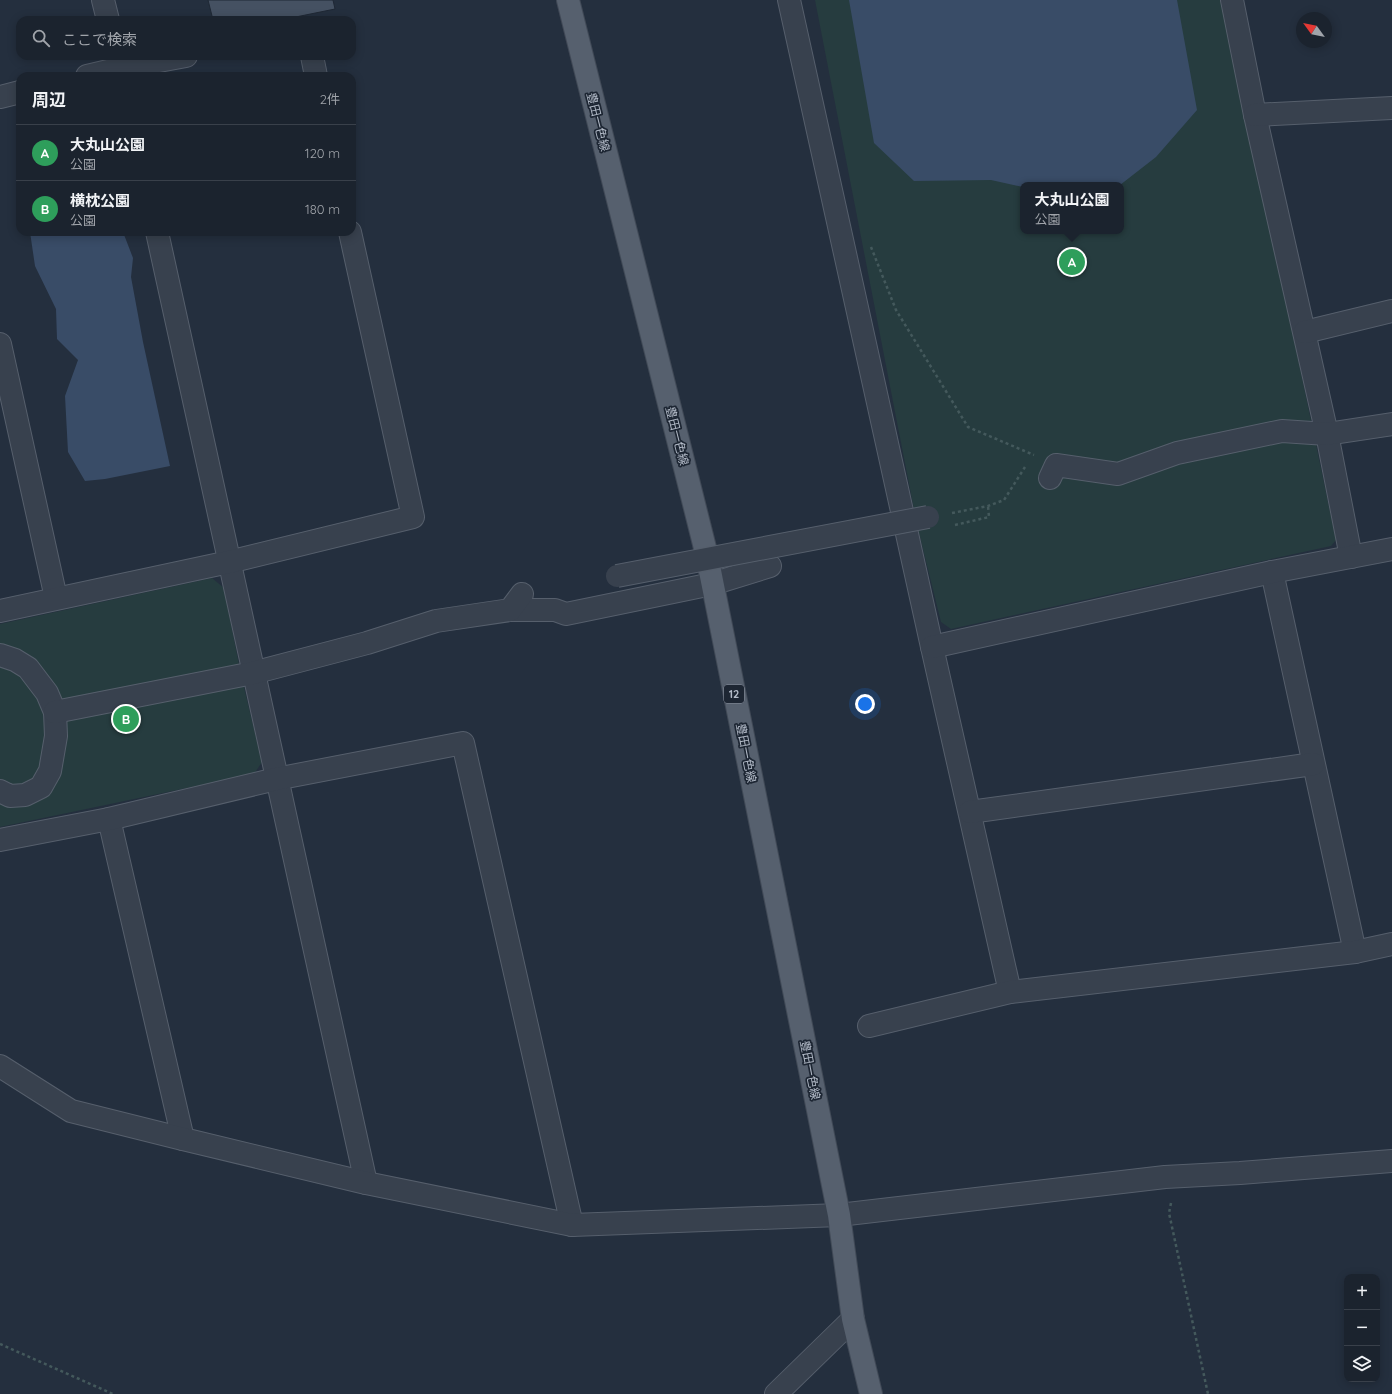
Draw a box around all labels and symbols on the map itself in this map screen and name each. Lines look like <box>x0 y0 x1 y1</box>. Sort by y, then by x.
north arrow <box>1296 12 1332 48</box>
street label: 豊田一色線 <box>584 91 613 153</box>
pin: A <box>1059 247 1085 277</box>
street label: 豊田一色線 <box>663 405 692 467</box>
road number: 12 <box>724 685 744 703</box>
your location <box>855 694 875 714</box>
pin: B <box>113 704 139 734</box>
street label: 豊田一色線 <box>733 722 760 784</box>
street label: 豊田一色線 <box>797 1039 824 1101</box>

